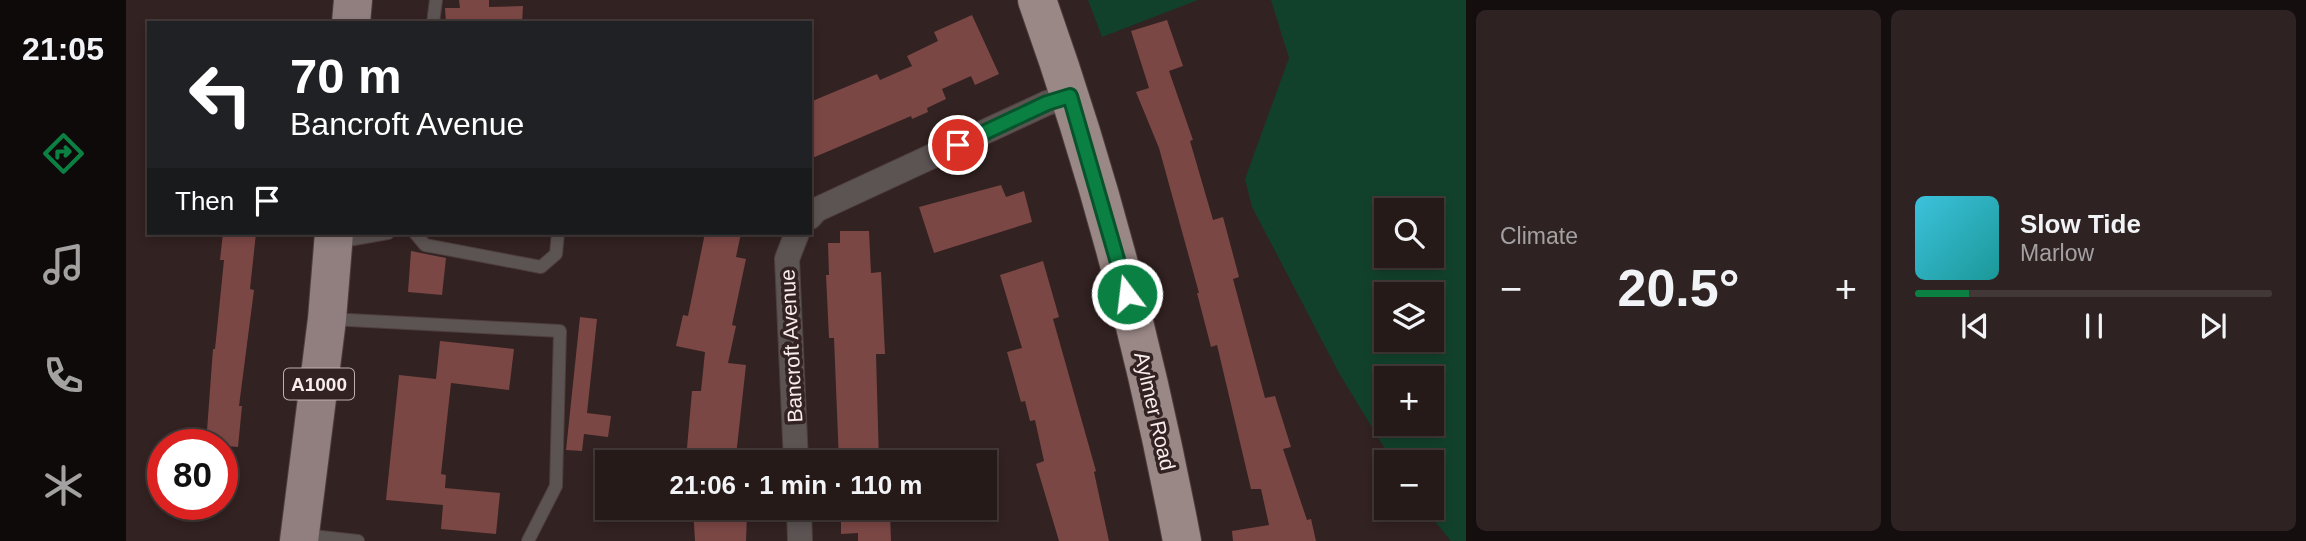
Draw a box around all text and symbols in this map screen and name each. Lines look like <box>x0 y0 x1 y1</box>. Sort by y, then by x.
text: 21:05 <box>22 31 104 67</box>
icon: left <box>175 49 266 140</box>
text: 70 m <box>290 49 402 103</box>
text: Bancroft Avenue <box>290 106 524 142</box>
pin <box>928 115 988 175</box>
icon: arrive <box>939 126 977 164</box>
icon: directions <box>39 129 88 178</box>
icon: arrive <box>248 182 286 220</box>
text: Then <box>175 186 234 216</box>
map controls <box>1374 198 1444 520</box>
button: search <box>1374 198 1444 268</box>
text: Slow Tide <box>2020 209 2141 239</box>
text: Climate <box>1500 223 1578 249</box>
icon: music <box>39 240 88 289</box>
text: Marlow <box>2020 240 2094 266</box>
position arrow <box>1090 257 1164 331</box>
text: 20.5° <box>1617 259 1740 317</box>
text: − <box>1500 268 1522 310</box>
text: + <box>1835 268 1857 310</box>
street label: Bancroft Avenue <box>775 269 807 423</box>
button: layers <box>1374 282 1444 352</box>
icon: previous <box>1956 307 1994 345</box>
icon: pause <box>2075 307 2113 345</box>
icon: next <box>2194 307 2232 345</box>
street label: Aylmer Road <box>1130 349 1180 473</box>
icon: phone <box>39 351 88 400</box>
button: + <box>1374 366 1444 436</box>
road number: A1000 <box>284 368 354 400</box>
speed limit sign: 80 <box>147 429 238 520</box>
button: − <box>1374 450 1444 520</box>
icon: climate <box>39 461 88 510</box>
text: 21:06 · 1 min · 110 m <box>670 470 922 500</box>

